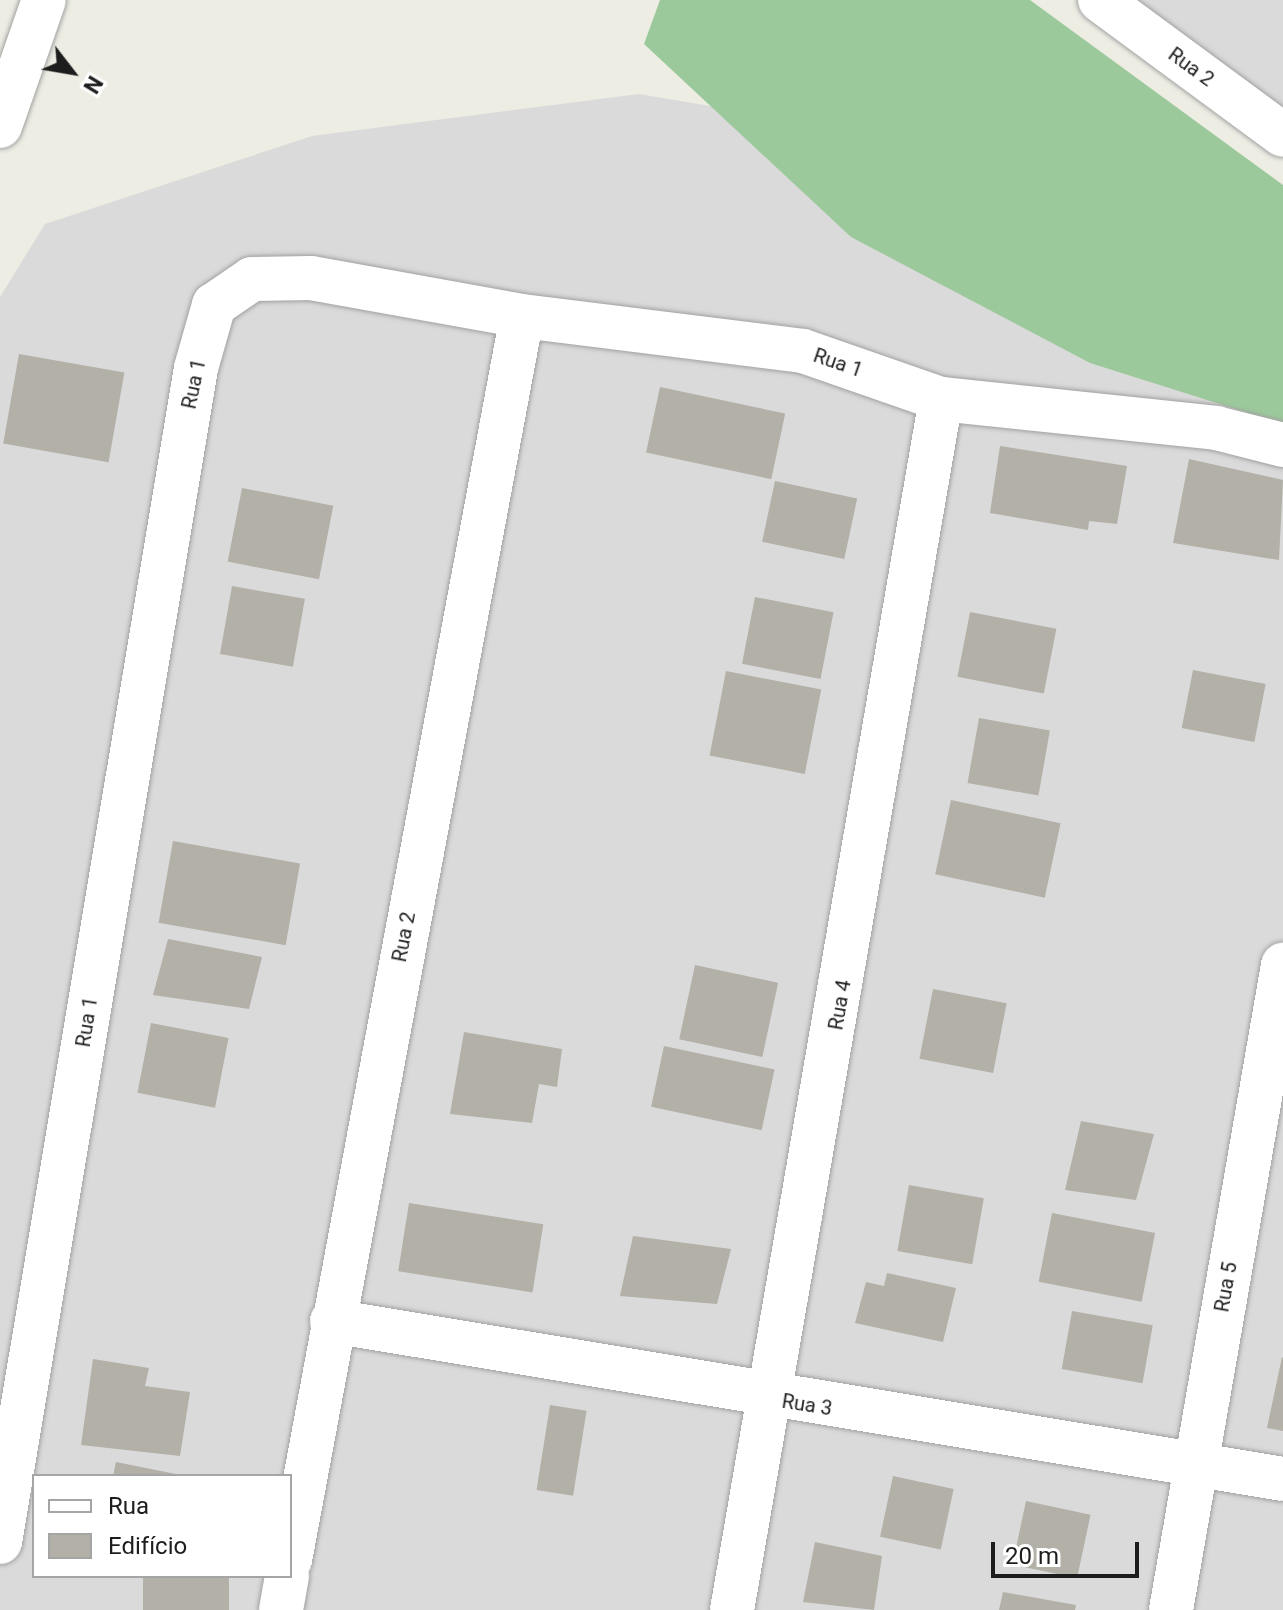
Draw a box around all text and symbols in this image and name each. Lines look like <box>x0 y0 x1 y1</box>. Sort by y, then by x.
north arrow <box>32 32 112 112</box>
street label: Rua 2 <box>1164 42 1218 92</box>
text: N <box>78 72 108 98</box>
street label: Rua 1 <box>810 343 866 383</box>
street label: Rua 1 <box>177 357 211 411</box>
street label: Rua 2 <box>387 910 421 964</box>
street label: Rua 4 <box>824 978 856 1032</box>
street label: Rua 1 <box>71 995 103 1049</box>
street label: Rua 5 <box>1210 1260 1242 1314</box>
street label: Rua 3 <box>780 1389 834 1421</box>
legend <box>32 1474 292 1578</box>
text: Rua <box>108 1492 149 1520</box>
scale bar <box>995 1526 1143 1576</box>
text: Edifício <box>108 1532 187 1560</box>
text: 20 m <box>1005 1542 1059 1570</box>

